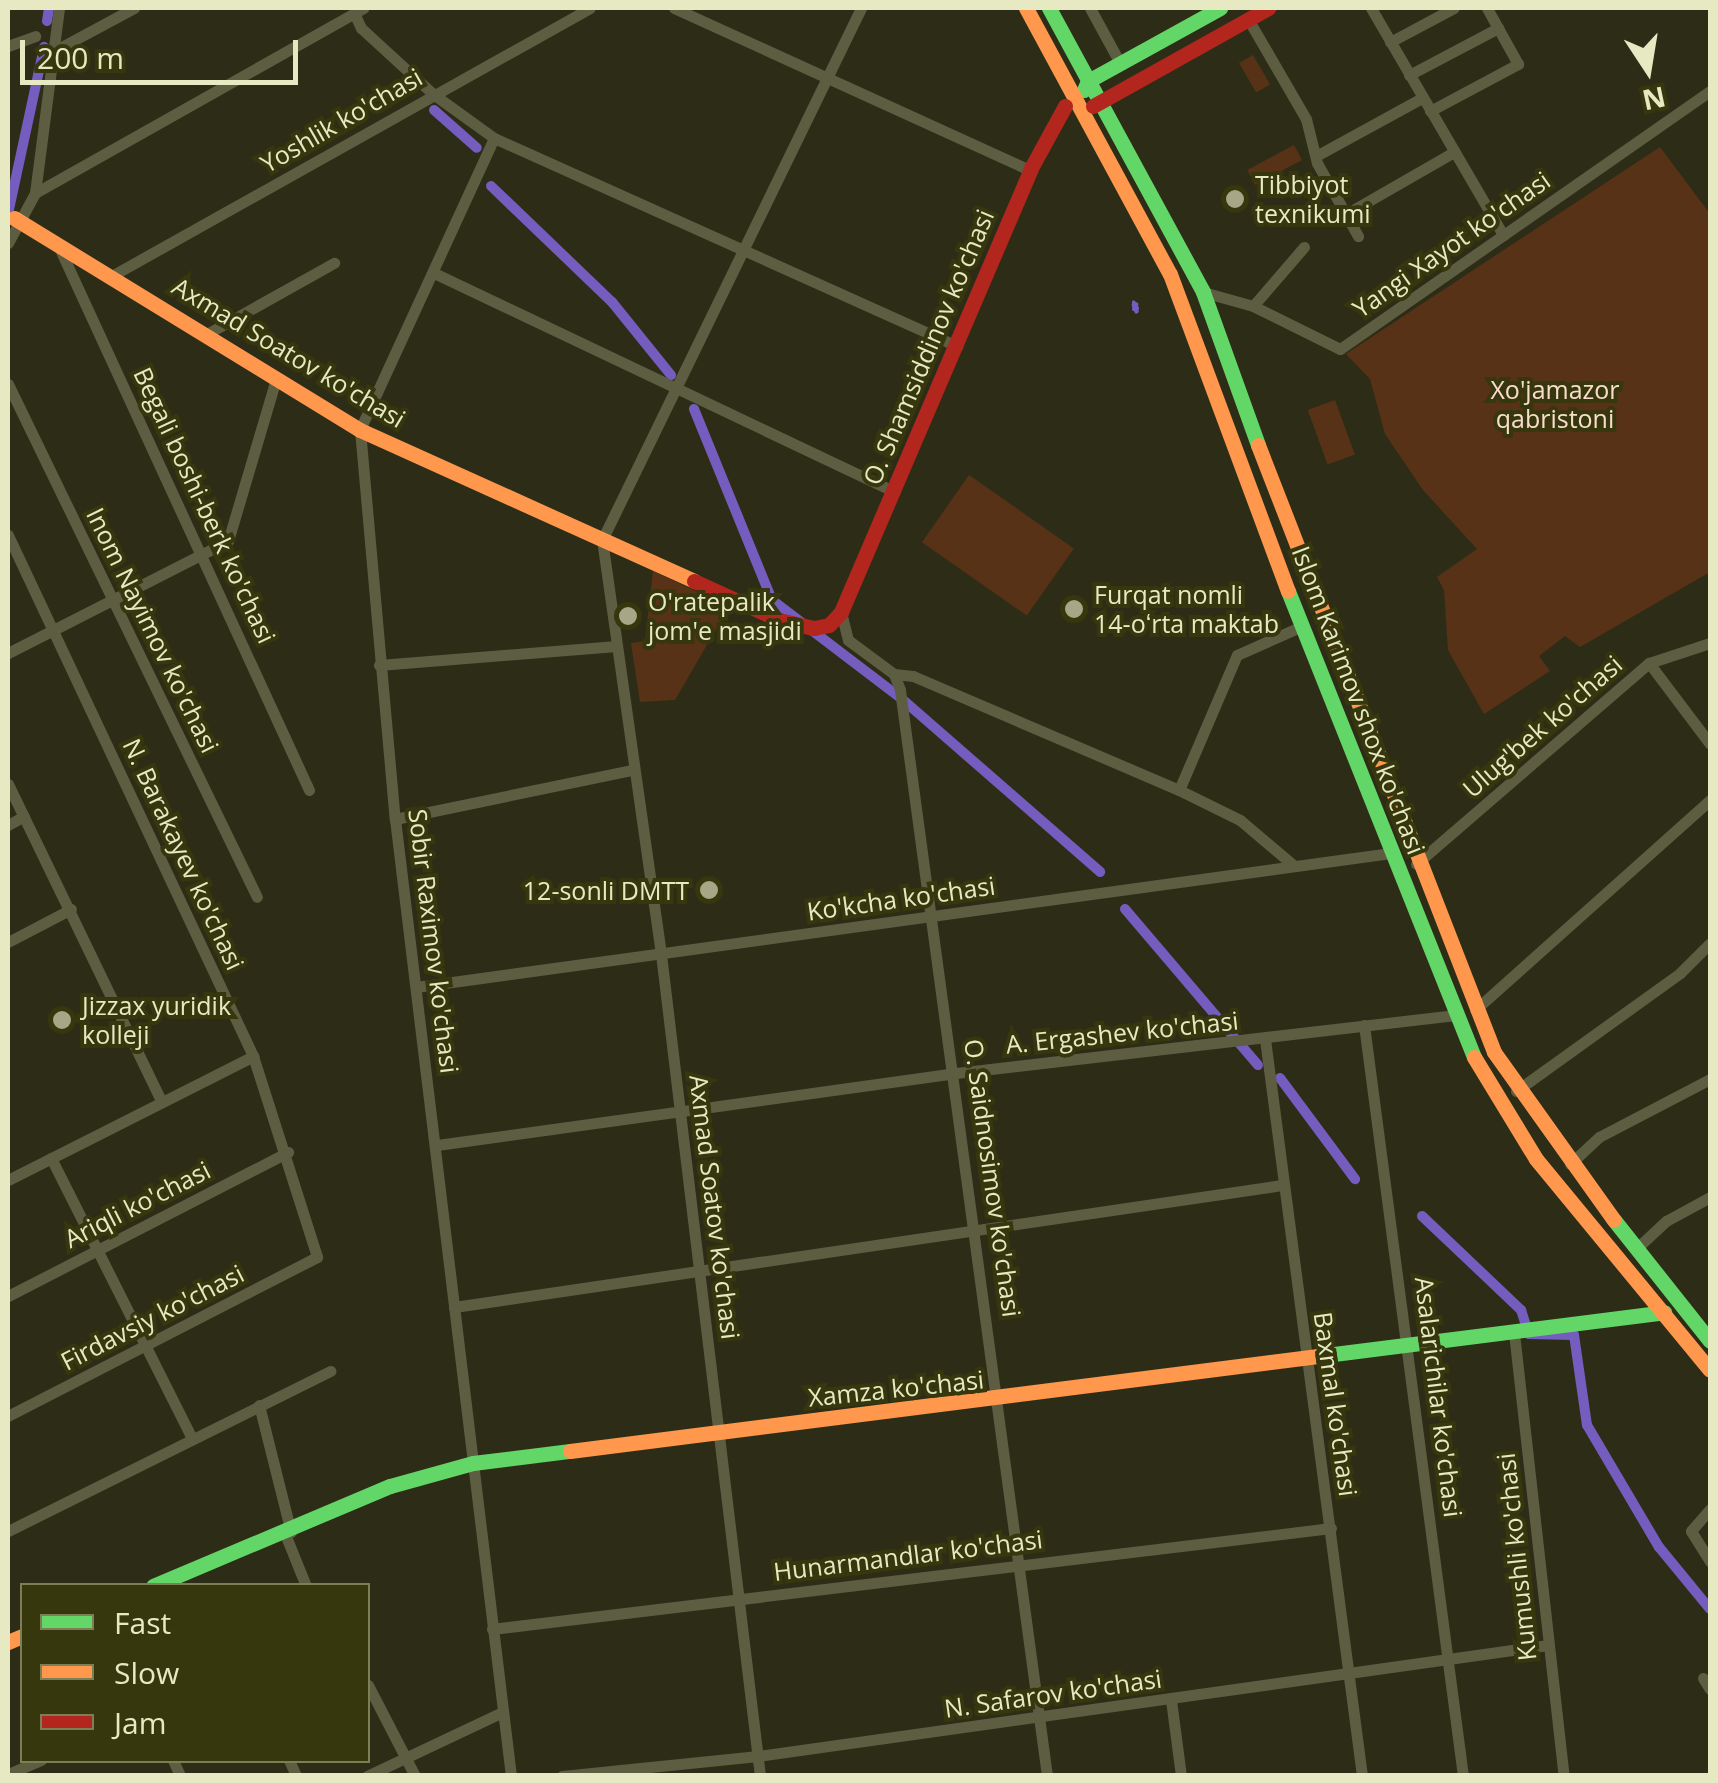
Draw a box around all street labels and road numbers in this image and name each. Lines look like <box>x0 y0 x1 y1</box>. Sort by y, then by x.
street label: Yoshlik ko'chasi <box>255 62 427 178</box>
street label: Yangi Xayot ko'chasi <box>1347 165 1555 323</box>
street label: O. Shamsiddinov ko'chasi <box>856 205 1000 489</box>
street label: Axmad Soatov ko'chasi <box>167 271 411 433</box>
street label: Begali boshi-berk ko'chasi <box>128 362 282 648</box>
street label: Inom Nayimov ko'chasi <box>81 503 225 757</box>
street label: Islom Karimov shox ko'chasi <box>1286 542 1432 858</box>
street label: Ulug'bek ko'chasi <box>1456 649 1628 803</box>
street label: N. Barakayev ko'chasi <box>117 734 251 974</box>
street label: Sobir Raximov ko'chasi <box>403 807 465 1075</box>
street label: Ko'kcha ko'chasi <box>805 870 997 926</box>
street label: A. Ergashev ko'chasi <box>1004 1005 1240 1059</box>
street label: O. Saidnosimov ko'chasi <box>959 1037 1027 1319</box>
street label: Axmad Soatov ko'chasi <box>684 1073 746 1341</box>
street label: Ariqli ko'chasi <box>59 1154 215 1254</box>
street label: Firdavsiy ko'chasi <box>55 1258 249 1376</box>
street label: Asalarichilar ko'chasi <box>1409 1275 1469 1519</box>
street label: Baxmal ko'chasi <box>1308 1310 1364 1498</box>
street label: Xamza ko'chasi <box>807 1364 985 1412</box>
street label: Kumushli ko'chasi <box>1490 1452 1542 1662</box>
street label: Hunarmandlar ko'chasi <box>772 1524 1044 1586</box>
street label: N. Safarov ko'chasi <box>942 1663 1164 1723</box>

